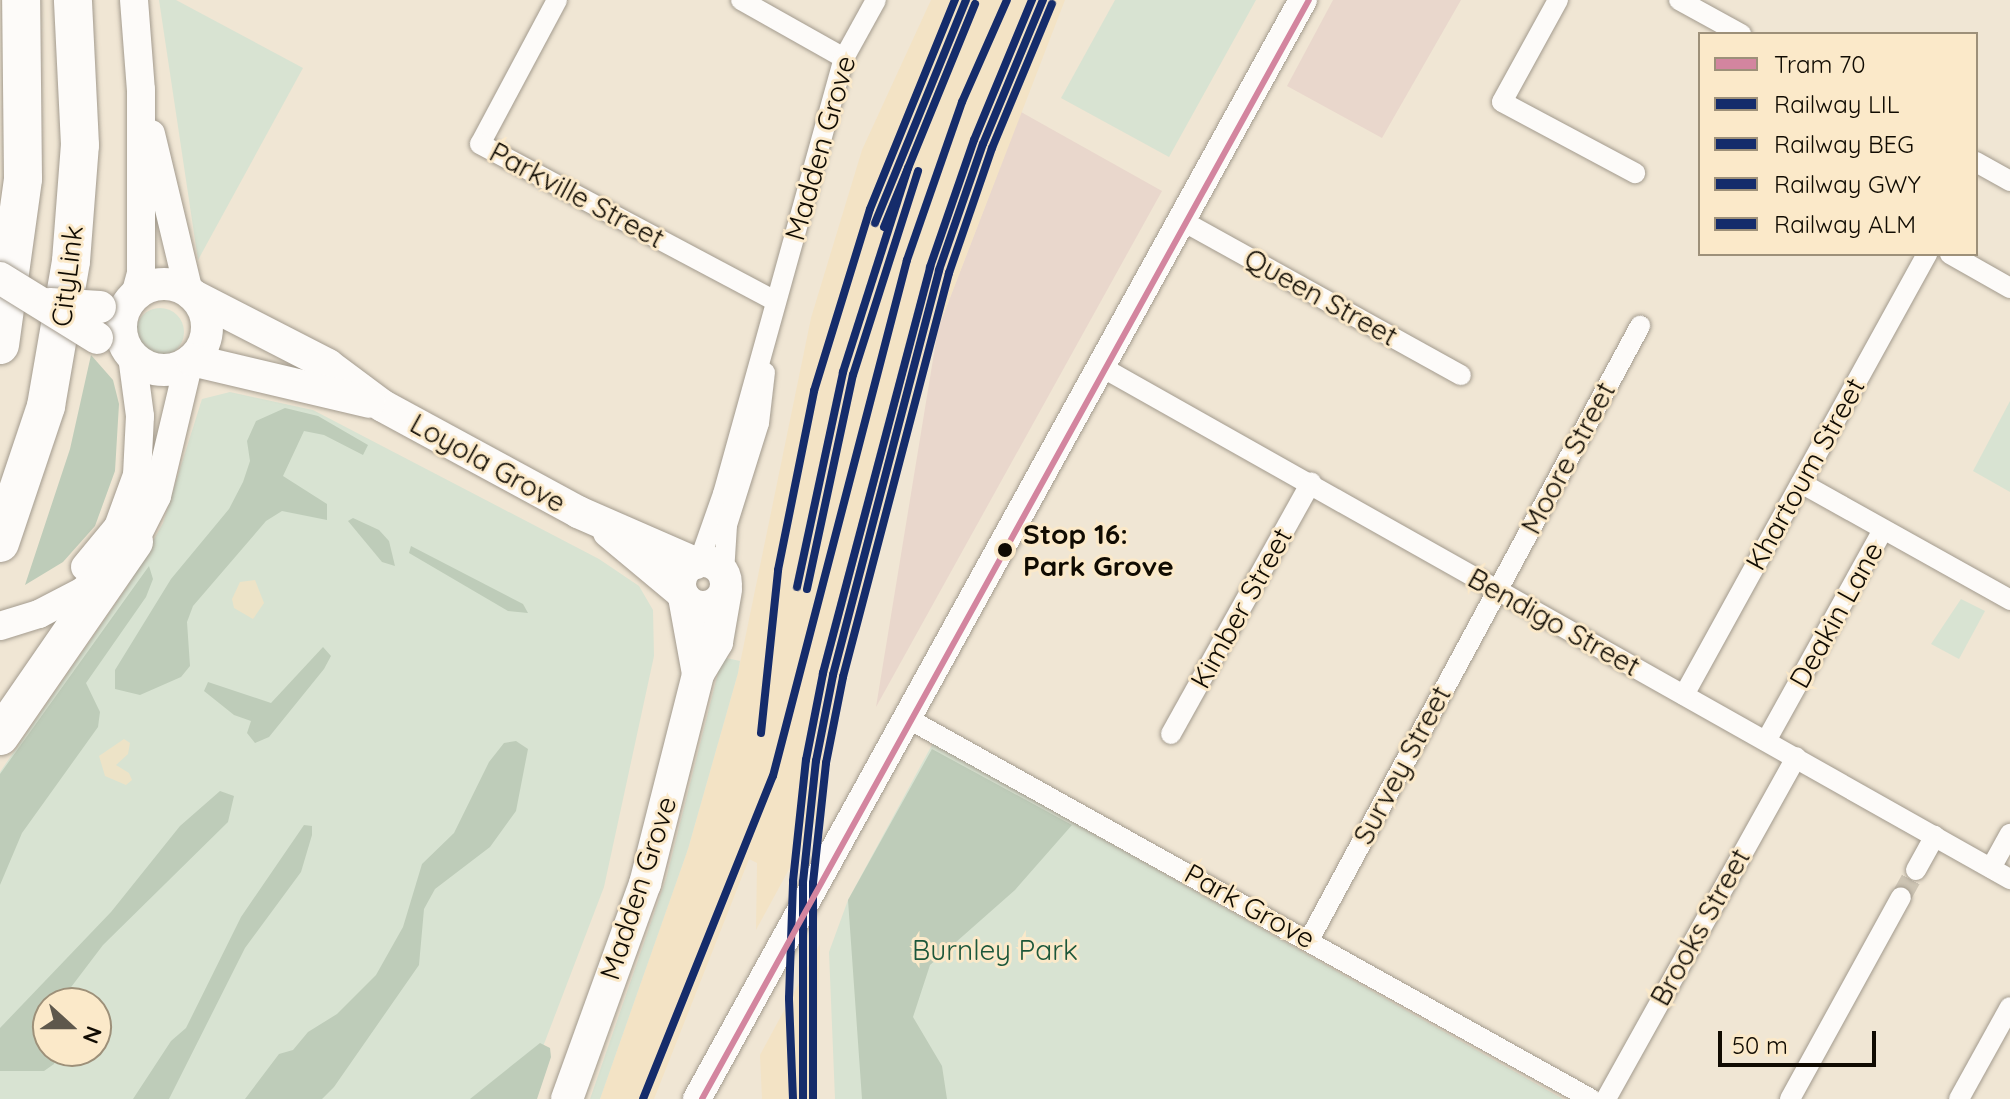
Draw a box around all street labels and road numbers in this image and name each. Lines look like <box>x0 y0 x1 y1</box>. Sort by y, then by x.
street label: Madden Grove <box>778 52 862 244</box>
street label: Parkville Street <box>484 135 670 255</box>
street label: CityLink <box>44 223 90 329</box>
street label: Queen Street <box>1239 241 1403 353</box>
street label: Khartoum Street <box>1738 372 1872 576</box>
street label: Moore Street <box>1514 376 1622 540</box>
street label: Loyola Grove <box>404 407 572 519</box>
street label: Kimber Street <box>1183 522 1299 694</box>
street label: Deakin Lane <box>1782 536 1890 694</box>
street label: Bendigo Street <box>1462 561 1646 683</box>
street label: Survey Street <box>1346 680 1458 850</box>
street label: Madden Grove <box>593 792 683 984</box>
street label: Brooks Street <box>1643 843 1757 1011</box>
street label: Park Grove <box>1179 856 1321 956</box>

